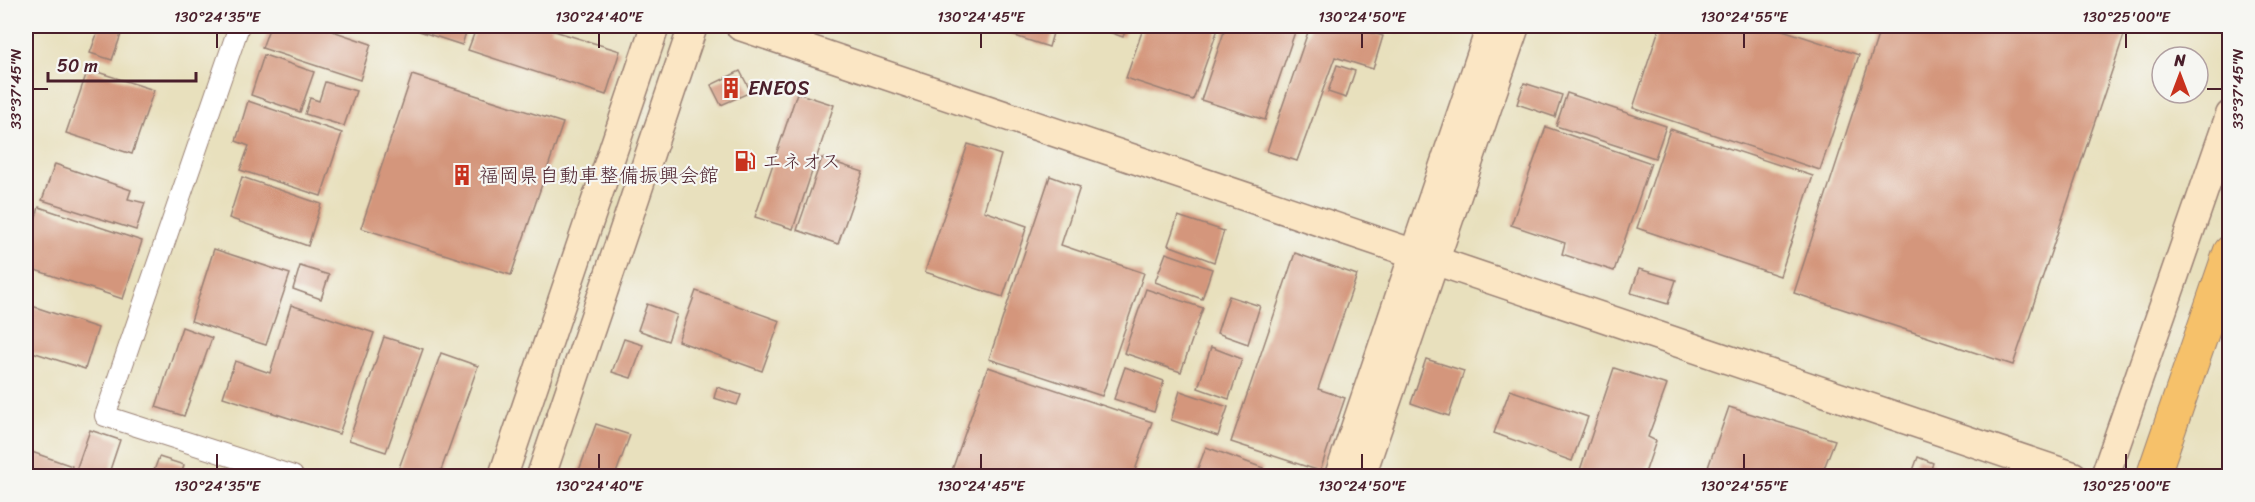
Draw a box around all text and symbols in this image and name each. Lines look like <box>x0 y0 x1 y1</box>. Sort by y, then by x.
text: 130°24'35"E <box>174 4 262 30</box>
text: 130°24'40"E <box>555 4 644 30</box>
text: 130°24'45"E <box>937 4 1026 30</box>
text: 130°24'50"E <box>1318 4 1407 30</box>
text: 130°24'55"E <box>1700 4 1789 30</box>
text: 130°25'00"E <box>2082 4 2171 30</box>
scale bar <box>48 45 196 83</box>
north arrow <box>2150 45 2210 105</box>
text: N <box>2173 46 2186 75</box>
text: 33°37'45"N <box>3 48 29 129</box>
text: 33°37'45"N <box>2225 48 2251 129</box>
text: 50 m <box>57 50 98 82</box>
place label: ENEOS <box>748 71 810 106</box>
building icon: ENEOS <box>719 76 743 100</box>
place label: エネオス <box>762 144 841 179</box>
fuel station icon: エネオス <box>733 149 757 173</box>
place label: 福岡県自動車整備振興会館 <box>479 158 719 193</box>
building icon: 福岡県自動車整備振興会館 <box>450 163 474 187</box>
text: 130°24'35"E <box>174 473 262 499</box>
text: 130°24'40"E <box>555 473 644 499</box>
text: 130°24'45"E <box>937 473 1026 499</box>
text: 130°24'50"E <box>1318 473 1407 499</box>
text: 130°24'55"E <box>1700 473 1789 499</box>
text: 130°25'00"E <box>2082 473 2171 499</box>

